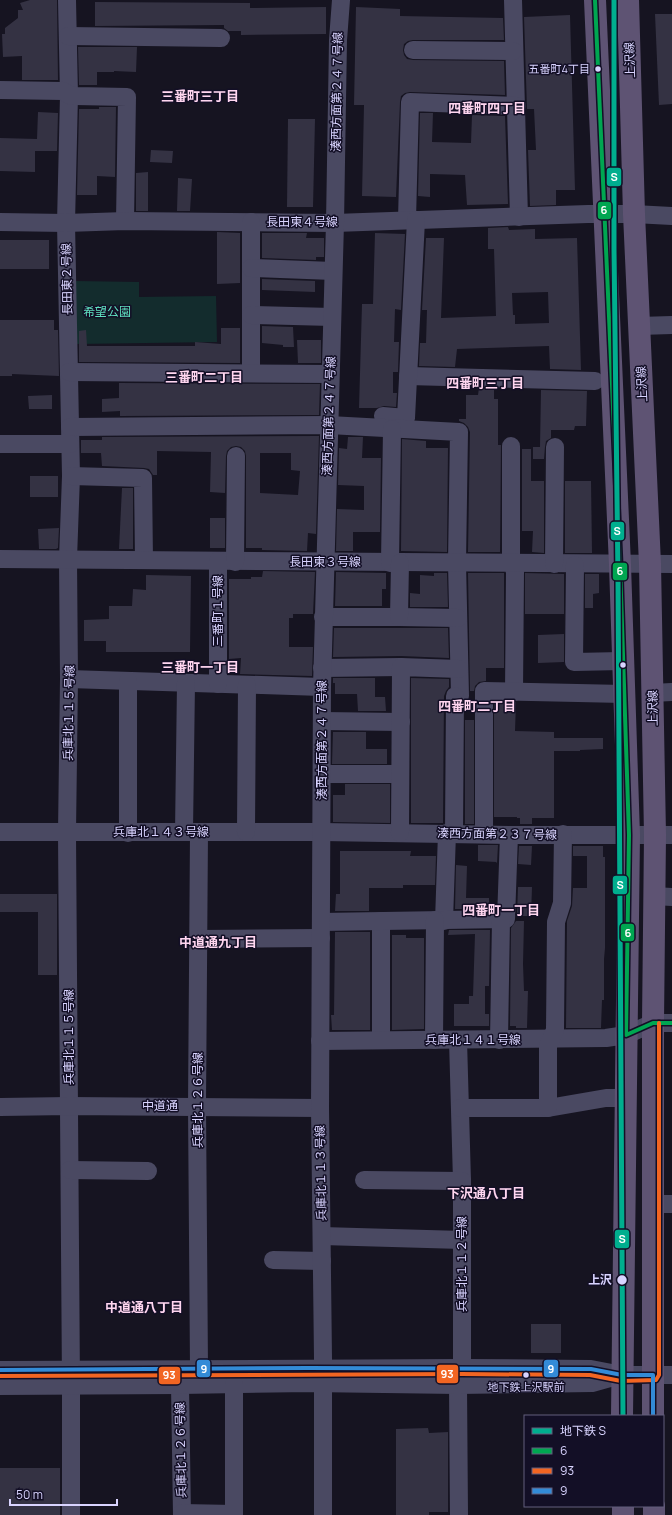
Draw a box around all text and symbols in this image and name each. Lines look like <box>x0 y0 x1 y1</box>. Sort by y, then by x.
street label: 湊西方面第２４７号線 <box>327 32 346 152</box>
street label: 上沢線 <box>620 42 639 78</box>
place label: 五番町4丁目 <box>529 61 590 76</box>
marker: 五番町4丁目 <box>593 64 603 74</box>
district label: 三番町三丁目 <box>161 87 239 105</box>
district label: 四番町四丁目 <box>448 99 526 117</box>
line badge: S <box>606 167 622 187</box>
text: S <box>610 169 618 184</box>
line badge: 6 <box>597 201 612 220</box>
text: 6 <box>601 202 608 217</box>
street label: 長田東４号線 <box>266 213 338 230</box>
street label: 長田東２号線 <box>57 243 76 315</box>
park label: 希望公園 <box>83 303 131 320</box>
street label: 湊西方面第２４７号線 <box>318 356 339 476</box>
street label: 上沢線 <box>632 366 651 402</box>
district label: 三番町二丁目 <box>165 368 243 386</box>
district label: 四番町三丁目 <box>446 374 524 392</box>
line badge: S <box>610 521 625 541</box>
text: S <box>613 523 621 538</box>
street label: 長田東３号線 <box>289 553 361 570</box>
line badge: 6 <box>612 562 628 581</box>
text: 6 <box>617 563 624 578</box>
street label: 三番町１号線 <box>209 575 226 647</box>
district label: 三番町一丁目 <box>161 658 239 676</box>
unlabelled marker <box>618 660 628 670</box>
street label: 兵庫北１１５号線 <box>59 665 78 761</box>
street label: 湊西方面第２４７号線 <box>313 680 330 800</box>
street label: 上沢線 <box>644 690 661 726</box>
district label: 四番町二丁目 <box>438 697 516 715</box>
street label: 兵庫北１４３号線 <box>113 823 209 840</box>
street label: 湊西方面第２３７号線 <box>437 824 557 843</box>
line badge: S <box>612 875 628 895</box>
text: S <box>616 877 624 892</box>
district label: 四番町一丁目 <box>462 901 540 919</box>
line badge: 6 <box>620 923 635 942</box>
text: 6 <box>625 925 632 940</box>
district label: 中道通九丁目 <box>179 933 257 951</box>
street label: 兵庫北１１５号線 <box>60 989 77 1085</box>
street label: 兵庫北１４１号線 <box>425 1031 521 1048</box>
street label: 兵庫北１２６号線 <box>189 1052 206 1148</box>
street label: 中道通 <box>142 1097 178 1114</box>
street label: 兵庫北１１３号線 <box>311 1125 330 1221</box>
district label: 下沢通八丁目 <box>447 1184 525 1202</box>
street label: 兵庫北１１２号線 <box>453 1216 470 1312</box>
line badge: S <box>614 1229 630 1249</box>
text: S <box>618 1231 626 1246</box>
place label: 上沢 <box>588 1271 612 1288</box>
marker: 上沢 <box>615 1273 629 1287</box>
district label: 中道通八丁目 <box>105 1298 183 1316</box>
line badge: 9 <box>196 1359 211 1378</box>
line badge: 9 <box>543 1359 559 1378</box>
text: 9 <box>201 1361 208 1376</box>
text: 9 <box>548 1361 555 1376</box>
line badge: 93 <box>436 1364 459 1384</box>
line badge: 93 <box>158 1366 181 1385</box>
text: 93 <box>440 1366 454 1381</box>
text: 93 <box>162 1367 176 1382</box>
marker: 地下鉄上沢駅前 <box>521 1370 531 1380</box>
place label: 地下鉄上沢駅前 <box>488 1379 565 1394</box>
street label: 兵庫北１２６号線 <box>171 1402 190 1498</box>
legend <box>524 1415 664 1507</box>
text: 地下鉄 S <box>560 1422 606 1439</box>
text: 6 <box>560 1442 567 1459</box>
text: 93 <box>560 1462 574 1479</box>
scale bar <box>10 1481 117 1507</box>
text: 9 <box>560 1482 567 1499</box>
text: 50 m <box>16 1486 43 1503</box>

